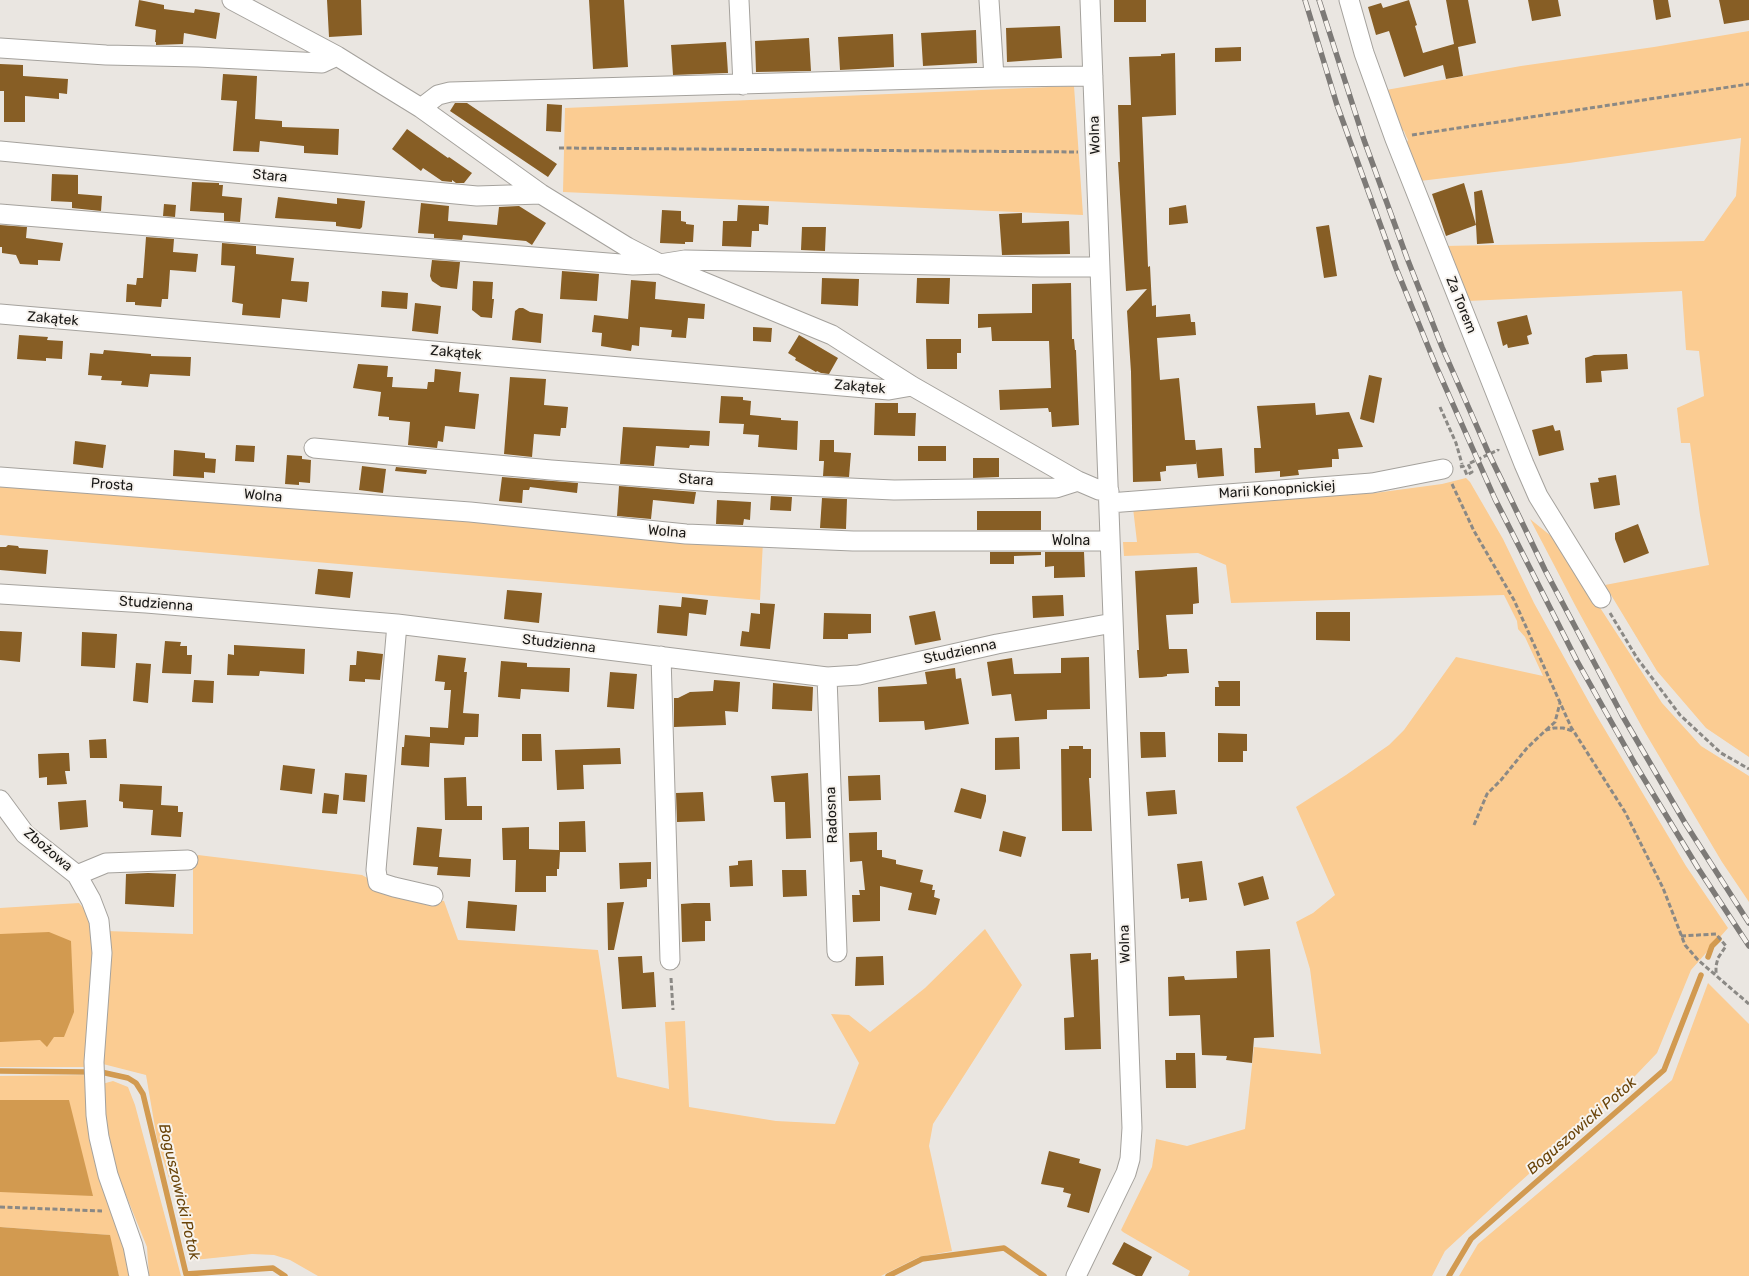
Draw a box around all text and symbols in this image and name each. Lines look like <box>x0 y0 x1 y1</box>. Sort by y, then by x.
street label: Wolna <box>1086 115 1104 155</box>
street label: Stara <box>252 166 288 186</box>
street label: Za Torem <box>1442 274 1480 336</box>
street label: Zakątek <box>27 308 79 330</box>
street label: Zakątek <box>430 342 482 364</box>
street label: Zakątek <box>834 376 886 398</box>
street label: Stara <box>678 470 714 490</box>
street label: Prosta <box>90 475 134 495</box>
street label: Marii Konopnickiej <box>1218 478 1336 502</box>
street label: Wolna <box>243 486 283 506</box>
street label: Wolna <box>647 522 687 542</box>
street label: Wolna <box>1052 533 1090 549</box>
street label: Studzienna <box>119 593 193 615</box>
street label: Studzienna <box>521 631 597 657</box>
street label: Studzienna <box>922 636 998 668</box>
street label: Radosna <box>823 786 841 844</box>
street label: Zbożowa <box>20 825 76 875</box>
street label: Wolna <box>1116 924 1134 964</box>
water label: Boguszowicki Potok <box>1523 1073 1641 1179</box>
water label: Boguszowicki Potok <box>155 1122 203 1262</box>

